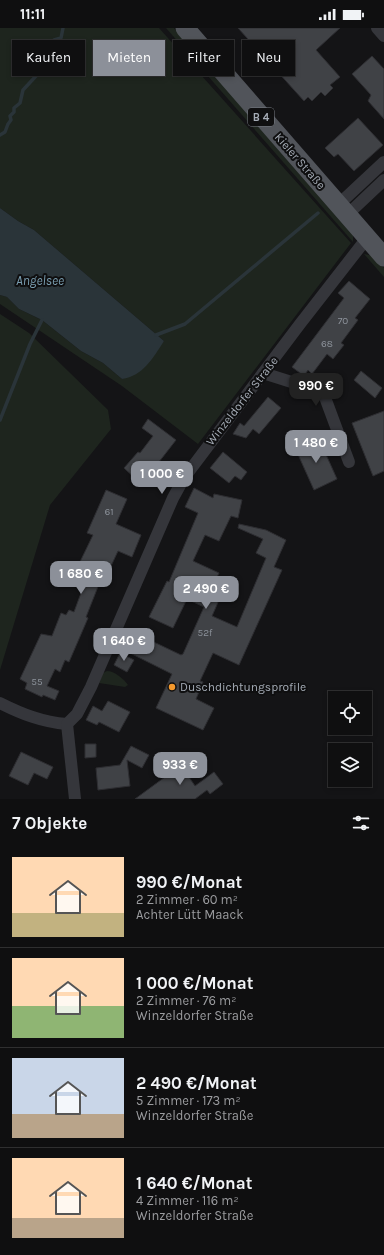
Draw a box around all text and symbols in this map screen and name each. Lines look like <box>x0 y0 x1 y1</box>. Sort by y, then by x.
text: 11:11 <box>20 5 45 23</box>
chip: Kaufen <box>12 40 85 76</box>
chip: Mieten <box>93 40 165 76</box>
chip: Filter <box>173 40 234 76</box>
chip: Neu <box>242 40 295 76</box>
road number: B 4 <box>248 108 274 126</box>
street label: Kieler Straße <box>272 130 328 192</box>
water label: Angelsee <box>16 273 64 288</box>
house number: 70 <box>338 315 348 327</box>
house number: 68 <box>321 338 333 350</box>
street label: Winzeldorfer Straße <box>203 354 281 448</box>
pin: 990 € <box>288 373 344 407</box>
text: 990 € <box>298 378 334 393</box>
pin: 1 480 € <box>279 430 353 464</box>
text: 1 480 € <box>294 435 338 450</box>
pin: 1 000 € <box>125 461 199 495</box>
text: 1 000 € <box>140 466 184 481</box>
house number: 61 <box>104 506 114 518</box>
pin: 1 680 € <box>44 561 118 595</box>
text: 1 680 € <box>59 566 103 581</box>
pin: 2 490 € <box>169 576 243 610</box>
text: 2 490 € <box>183 581 229 596</box>
house number: 52f <box>198 627 213 639</box>
pin: 1 640 € <box>87 628 161 662</box>
text: 1 640 € <box>102 633 146 648</box>
house number: 55 <box>31 676 43 688</box>
place label: Duschdichtungsprofile <box>180 680 306 694</box>
marker: Duschdichtungsprofile <box>167 682 177 692</box>
map controls <box>328 691 372 787</box>
button: locate <box>328 691 372 735</box>
button: layers <box>328 743 372 787</box>
pin: 933 € <box>152 752 208 786</box>
text: 933 € <box>162 757 198 772</box>
icon: filters <box>350 812 372 834</box>
text: 7 Objekte <box>12 813 87 833</box>
text: 990 €/Monat <box>136 872 242 892</box>
icon: home <box>44 873 92 921</box>
text: 2 Zimmer · 60 m² <box>136 892 238 907</box>
text: Achter Lütt Maack <box>136 907 244 922</box>
text: 1 000 €/Monat <box>136 973 253 993</box>
icon: home <box>44 974 92 1022</box>
text: 2 Zimmer · 76 m² <box>136 993 236 1008</box>
text: Winzeldorfer Straße <box>136 1008 254 1023</box>
text: 2 490 €/Monat <box>136 1073 257 1093</box>
icon: home <box>44 1074 92 1122</box>
text: 5 Zimmer · 173 m² <box>136 1093 241 1108</box>
text: Winzeldorfer Straße <box>136 1108 254 1123</box>
text: 1 640 €/Monat <box>136 1173 252 1193</box>
icon: home <box>44 1174 92 1222</box>
text: 4 Zimmer · 116 m² <box>136 1193 239 1208</box>
text: Winzeldorfer Straße <box>136 1208 254 1223</box>

